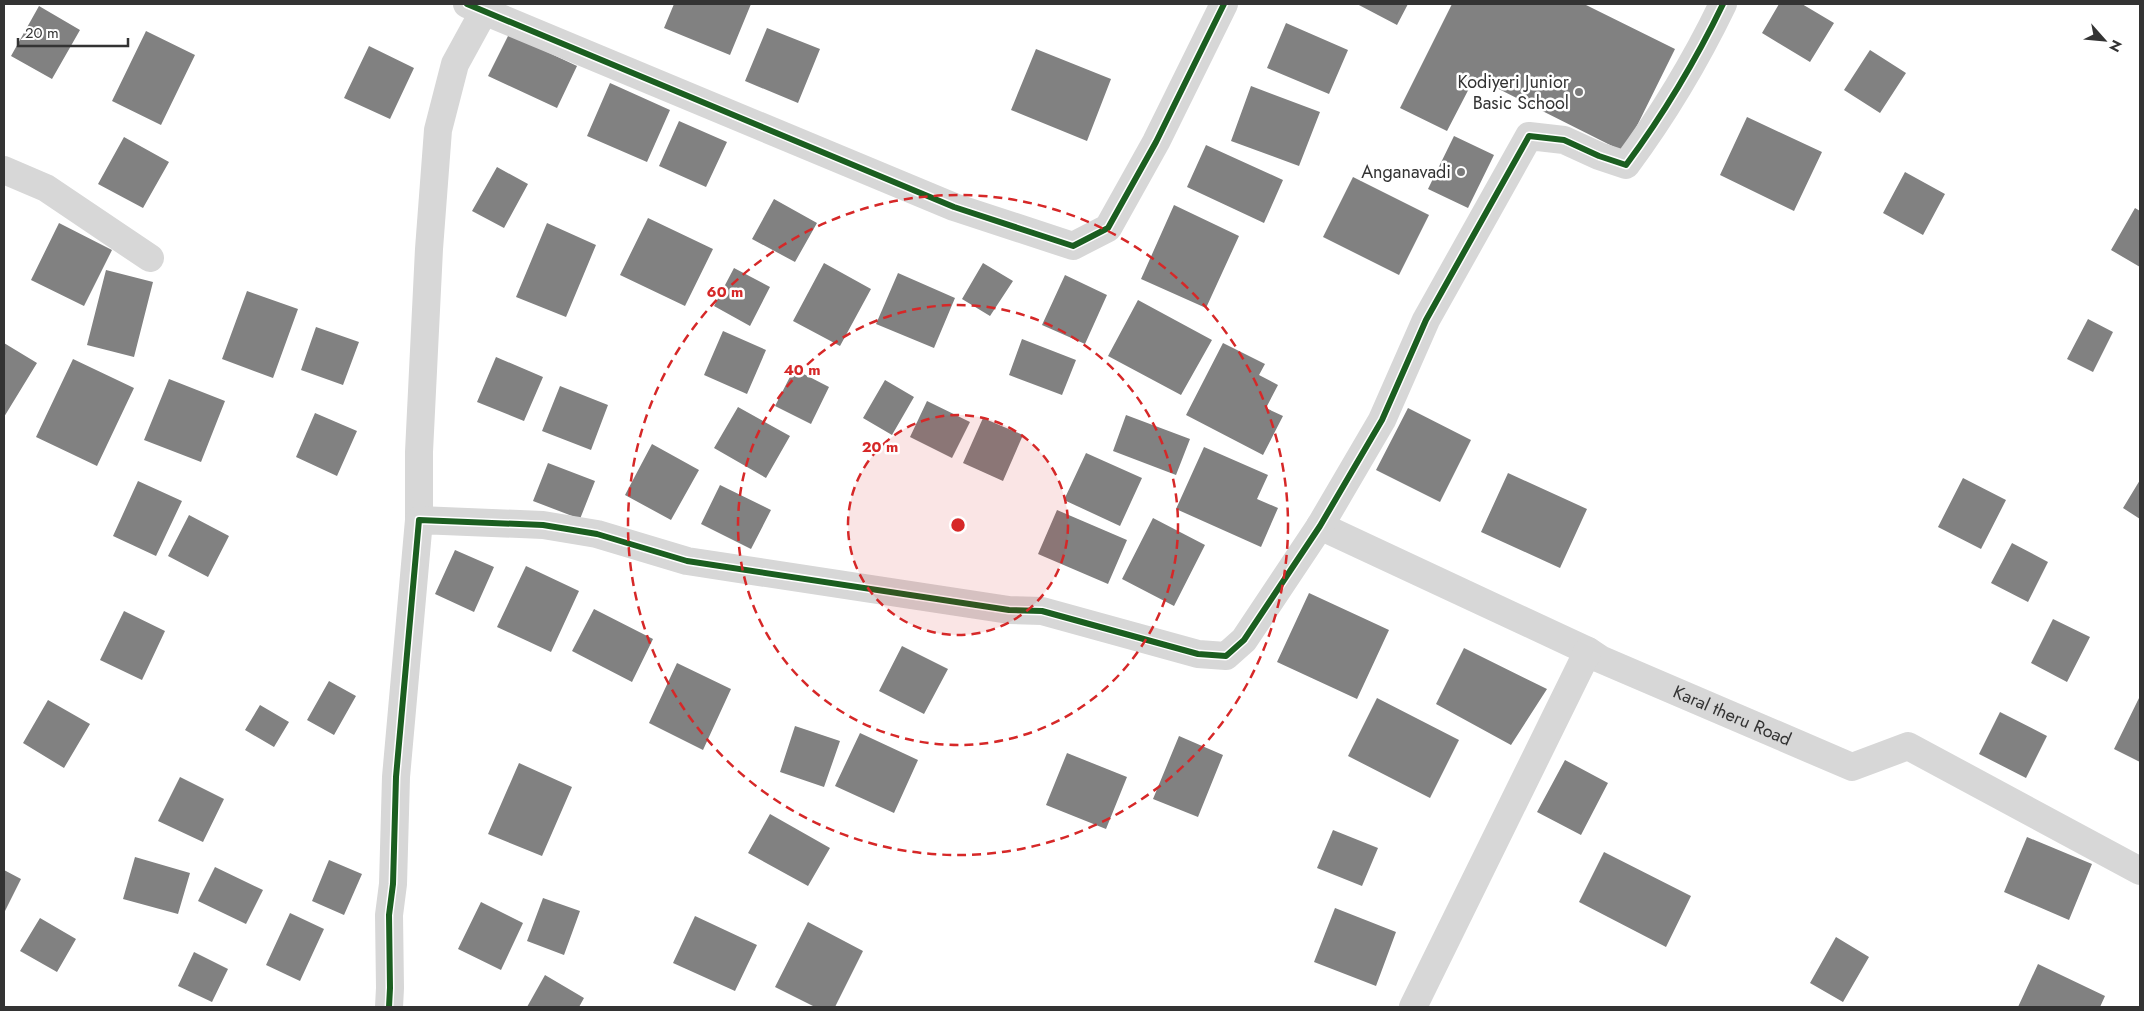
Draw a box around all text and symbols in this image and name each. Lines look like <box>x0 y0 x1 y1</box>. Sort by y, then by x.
scale bar <box>18 15 128 47</box>
north arrow <box>2079 15 2129 65</box>
text: 20 m <box>25 22 59 44</box>
text: N <box>2104 36 2127 55</box>
place label: Kodiyeri Junior Basic School <box>1458 69 1570 116</box>
marker: Kodiyeri Junior Basic School <box>1573 86 1585 98</box>
place label: Anganavadi <box>1361 159 1451 185</box>
marker: Anganavadi <box>1455 166 1467 178</box>
text: 60 m <box>707 281 743 303</box>
text: 40 m <box>783 359 821 381</box>
text: 20 m <box>862 436 898 458</box>
centre of rings <box>949 516 967 534</box>
street label: Karal theru Road <box>1669 679 1795 752</box>

